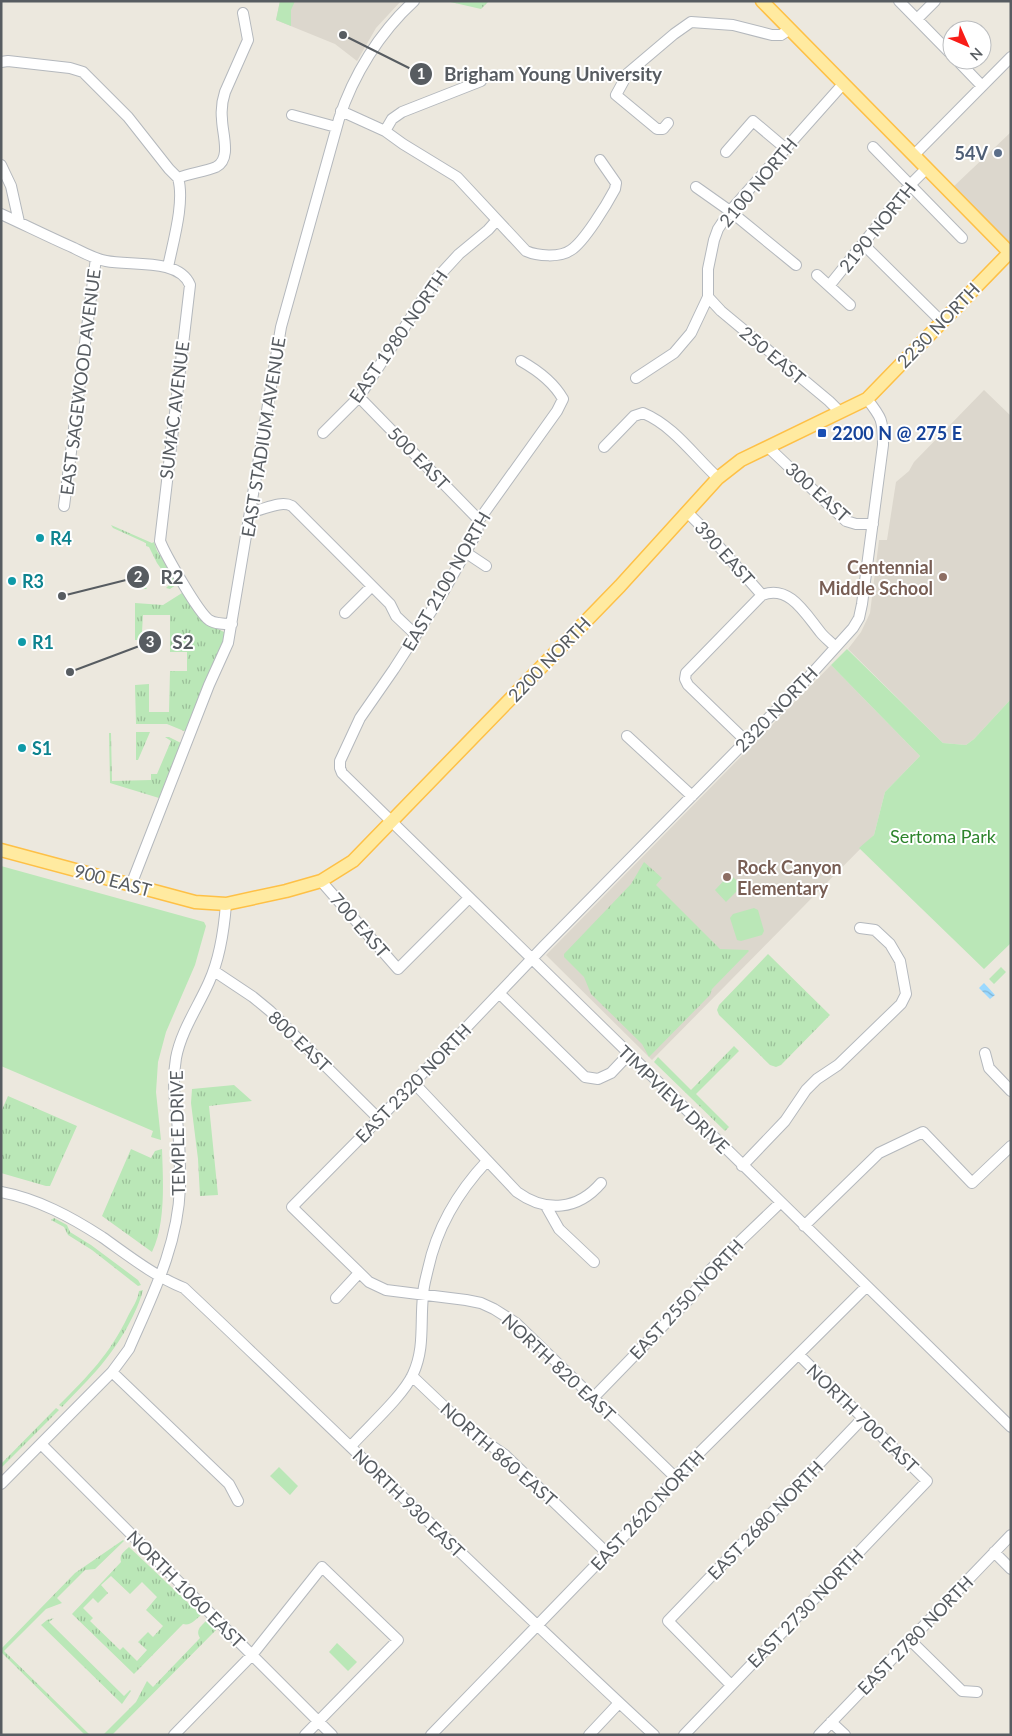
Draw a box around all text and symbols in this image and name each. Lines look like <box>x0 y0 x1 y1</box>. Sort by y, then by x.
north arrow <box>942 20 992 70</box>
text: N <box>967 45 986 64</box>
callout: Brigham Young University <box>409 57 673 91</box>
text: Brigham Young University <box>444 62 663 85</box>
text: 1 <box>417 64 425 82</box>
street label: 2100 NORTH <box>714 133 802 231</box>
place label: 54V <box>955 142 988 164</box>
marker: 54V <box>992 147 1004 159</box>
street label: 2190 NORTH <box>834 177 920 277</box>
street label: EAST 1980 NORTH <box>344 265 452 407</box>
street label: EAST SAGEWOOD AVENUE <box>55 267 105 497</box>
street label: 2230 NORTH <box>892 278 984 372</box>
street label: 250 EAST <box>736 321 811 389</box>
street label: EAST STADIUM AVENUE <box>236 335 290 539</box>
street label: SUMAC AVENUE <box>155 340 193 480</box>
street label: 500 EAST <box>384 422 455 494</box>
place label: 2200 N @ 275 E <box>832 422 962 444</box>
marker: 2200 N @ 275 E <box>816 427 828 439</box>
street label: 300 EAST <box>781 457 855 527</box>
street label: EAST 2100 NORTH <box>397 508 495 654</box>
street label: 390 EAST <box>690 516 760 590</box>
place label: R4 <box>50 527 72 549</box>
marker: R4 <box>34 532 46 544</box>
place label: Centennial Middle School <box>819 556 933 599</box>
callout: R2 <box>126 560 194 594</box>
text: R2 <box>160 565 184 588</box>
text: 2 <box>134 567 143 585</box>
place label: R3 <box>22 570 44 592</box>
marker: Centennial Middle School <box>937 571 949 583</box>
marker: R3 <box>6 575 18 587</box>
street label: 2200 NORTH <box>503 612 595 706</box>
callout: S2 <box>138 625 204 659</box>
text: S2 <box>172 630 194 653</box>
place label: R1 <box>32 631 54 653</box>
text: 3 <box>146 632 154 650</box>
marker: R1 <box>16 636 28 648</box>
street label: 2320 NORTH <box>730 662 822 756</box>
place label: S1 <box>32 737 52 759</box>
marker: S1 <box>16 742 28 754</box>
park label: Sertoma Park <box>890 825 997 847</box>
place label: Rock Canyon Elementary <box>737 856 842 899</box>
street label: 900 EAST <box>72 859 154 901</box>
marker: Rock Canyon Elementary <box>721 871 733 883</box>
street label: 700 EAST <box>326 888 394 962</box>
street label: 800 EAST <box>264 1006 336 1077</box>
street label: EAST 2320 NORTH <box>351 1019 475 1147</box>
street label: TIMPVIEW DRIVE <box>614 1040 734 1158</box>
street label: TEMPLE DRIVE <box>165 1070 189 1196</box>
street label: EAST 2550 NORTH <box>624 1234 748 1364</box>
street label: NORTH 820 EAST <box>498 1309 620 1425</box>
street label: NORTH 700 EAST <box>803 1359 924 1477</box>
street label: NORTH 860 EAST <box>436 1398 562 1511</box>
street label: NORTH 930 EAST <box>349 1444 470 1562</box>
street label: EAST 2620 NORTH <box>585 1445 709 1575</box>
street label: EAST 2680 NORTH <box>703 1456 827 1584</box>
street label: NORTH 1060 EAST <box>123 1526 250 1653</box>
street label: EAST 2730 NORTH <box>743 1544 867 1672</box>
street label: EAST 2780 NORTH <box>853 1571 977 1699</box>

